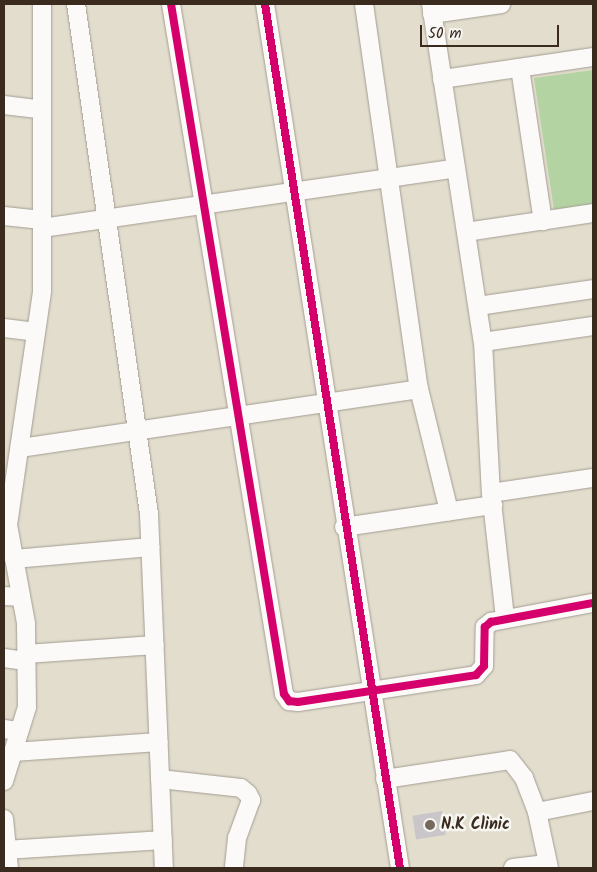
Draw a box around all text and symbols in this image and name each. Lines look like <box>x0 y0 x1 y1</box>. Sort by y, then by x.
scale bar <box>422 15 561 47</box>
text: 50 m <box>428 22 462 46</box>
place label: N.K Clinic <box>441 815 510 835</box>
marker: N.K Clinic <box>423 818 437 832</box>

